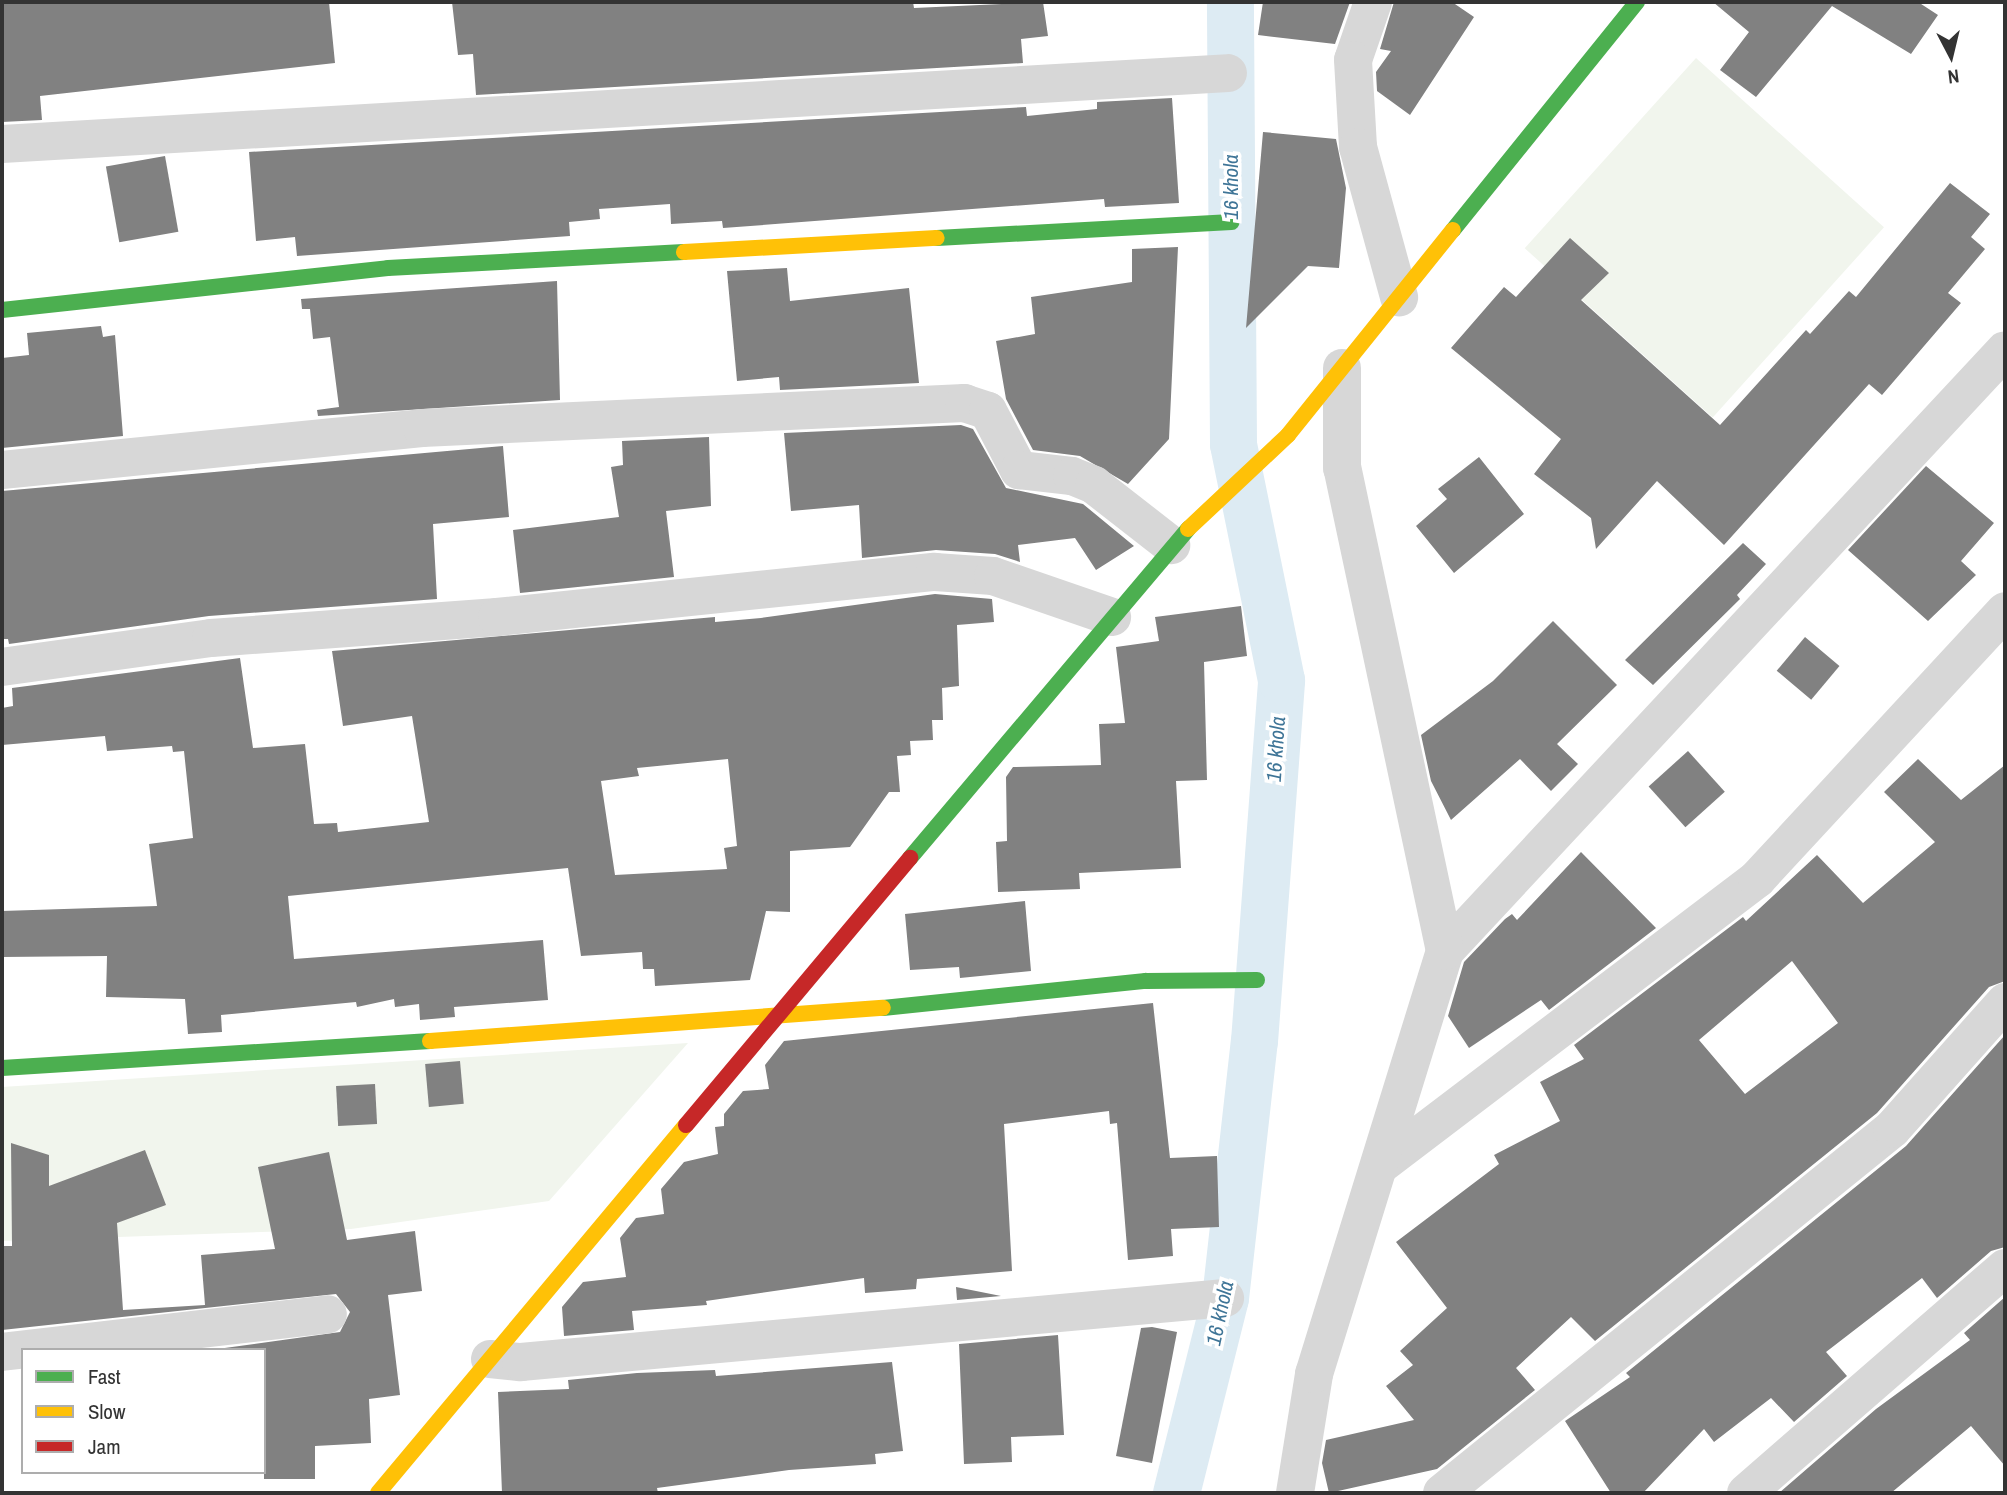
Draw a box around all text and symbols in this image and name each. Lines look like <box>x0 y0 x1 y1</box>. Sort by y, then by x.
north arrow <box>1916 21 1986 91</box>
text: N <box>1946 63 1961 90</box>
water label: 16 khola <box>1218 154 1244 220</box>
water label: 16 khola <box>1261 716 1291 782</box>
water label: 16 khola <box>1201 1279 1239 1347</box>
legend <box>21 1348 266 1474</box>
text: Fast <box>88 1362 121 1391</box>
text: Slow <box>88 1397 125 1426</box>
text: Jam <box>88 1432 121 1461</box>

